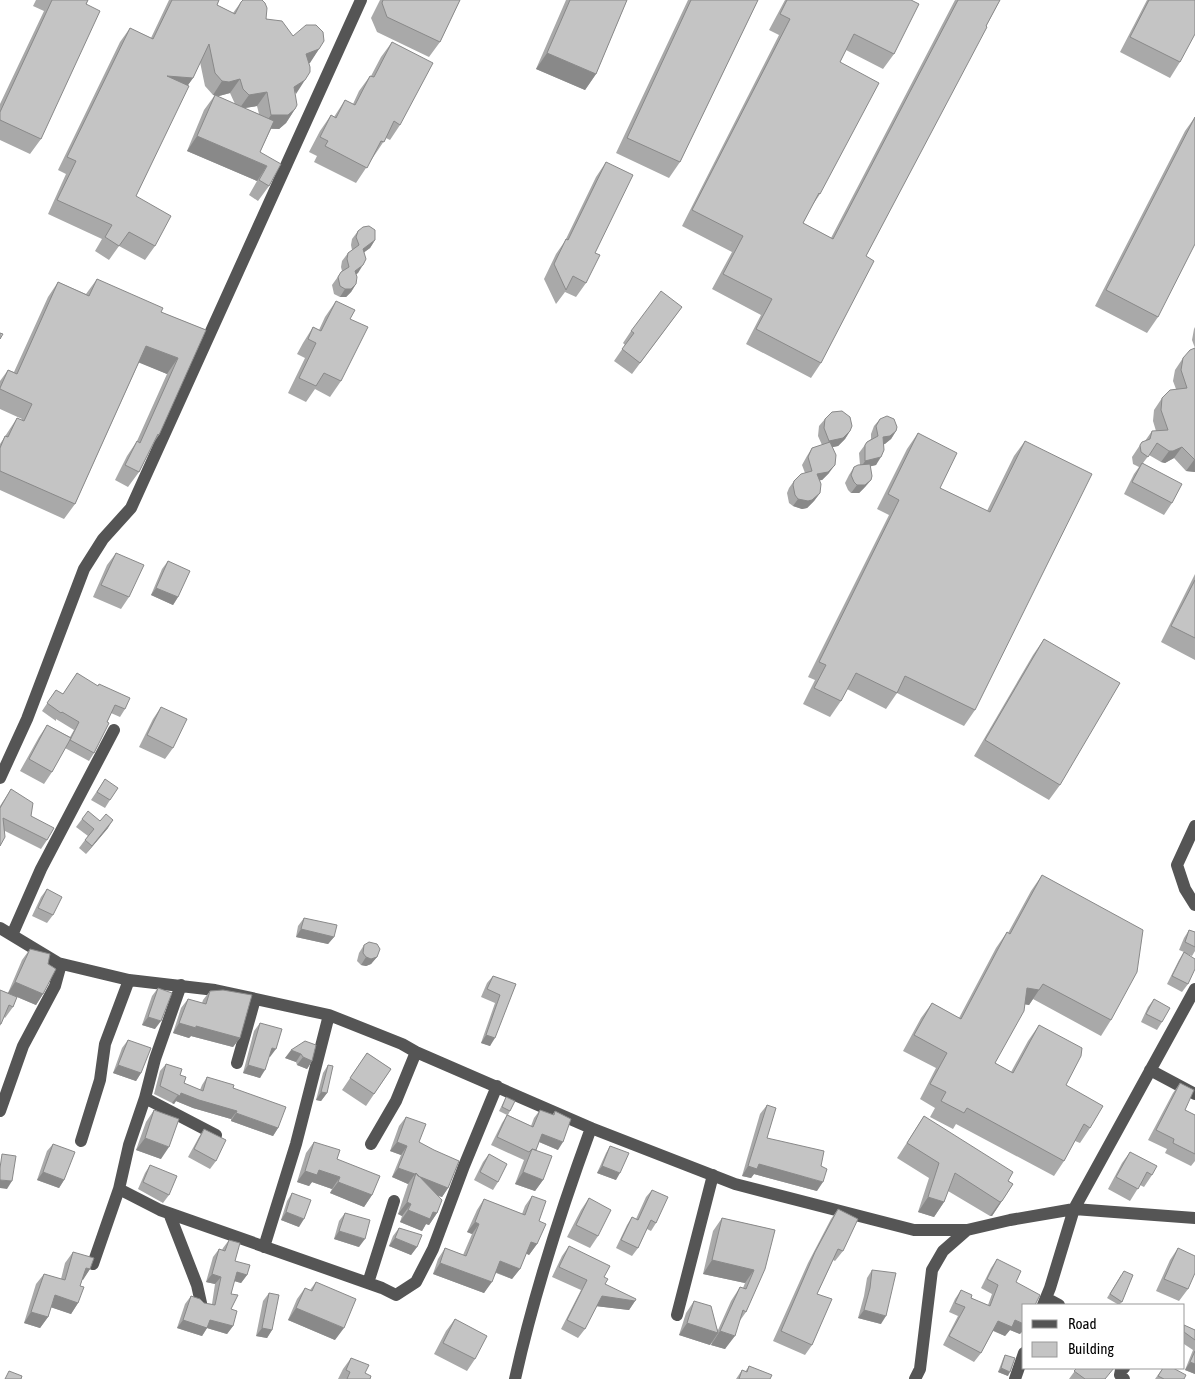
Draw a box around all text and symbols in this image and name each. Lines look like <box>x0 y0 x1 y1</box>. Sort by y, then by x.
legend <box>1022 1304 1185 1369</box>
text: Road <box>1068 1315 1097 1332</box>
text: Building <box>1068 1340 1114 1357</box>

